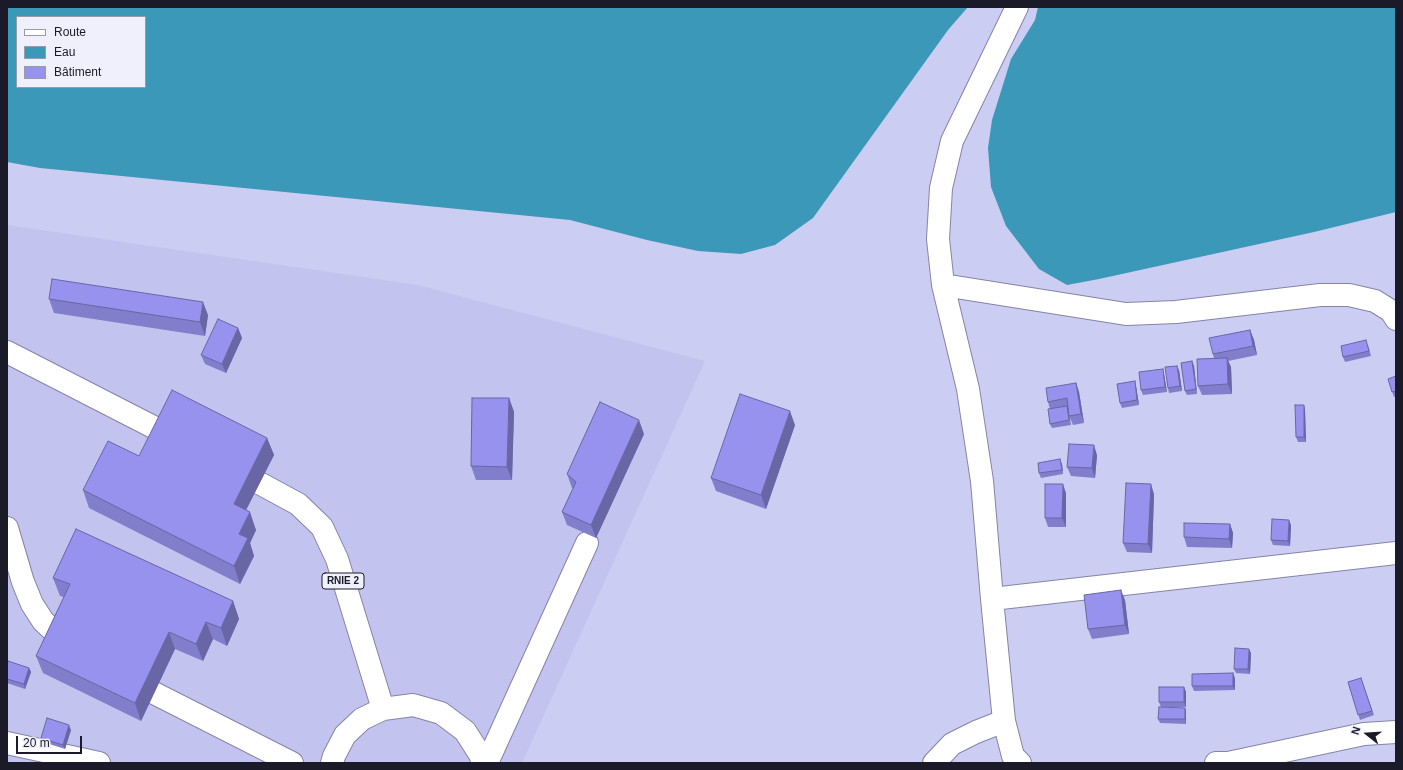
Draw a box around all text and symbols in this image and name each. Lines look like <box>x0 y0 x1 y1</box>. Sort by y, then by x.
legend <box>16 16 146 88</box>
text: Route <box>54 25 86 39</box>
text: Eau <box>54 45 75 59</box>
text: Bâtiment <box>54 65 101 79</box>
road number: RNIE 2 <box>322 573 364 589</box>
north arrow <box>1347 714 1387 754</box>
text: N <box>1349 725 1362 736</box>
scale bar <box>18 728 84 754</box>
text: 20 m <box>23 736 50 750</box>

